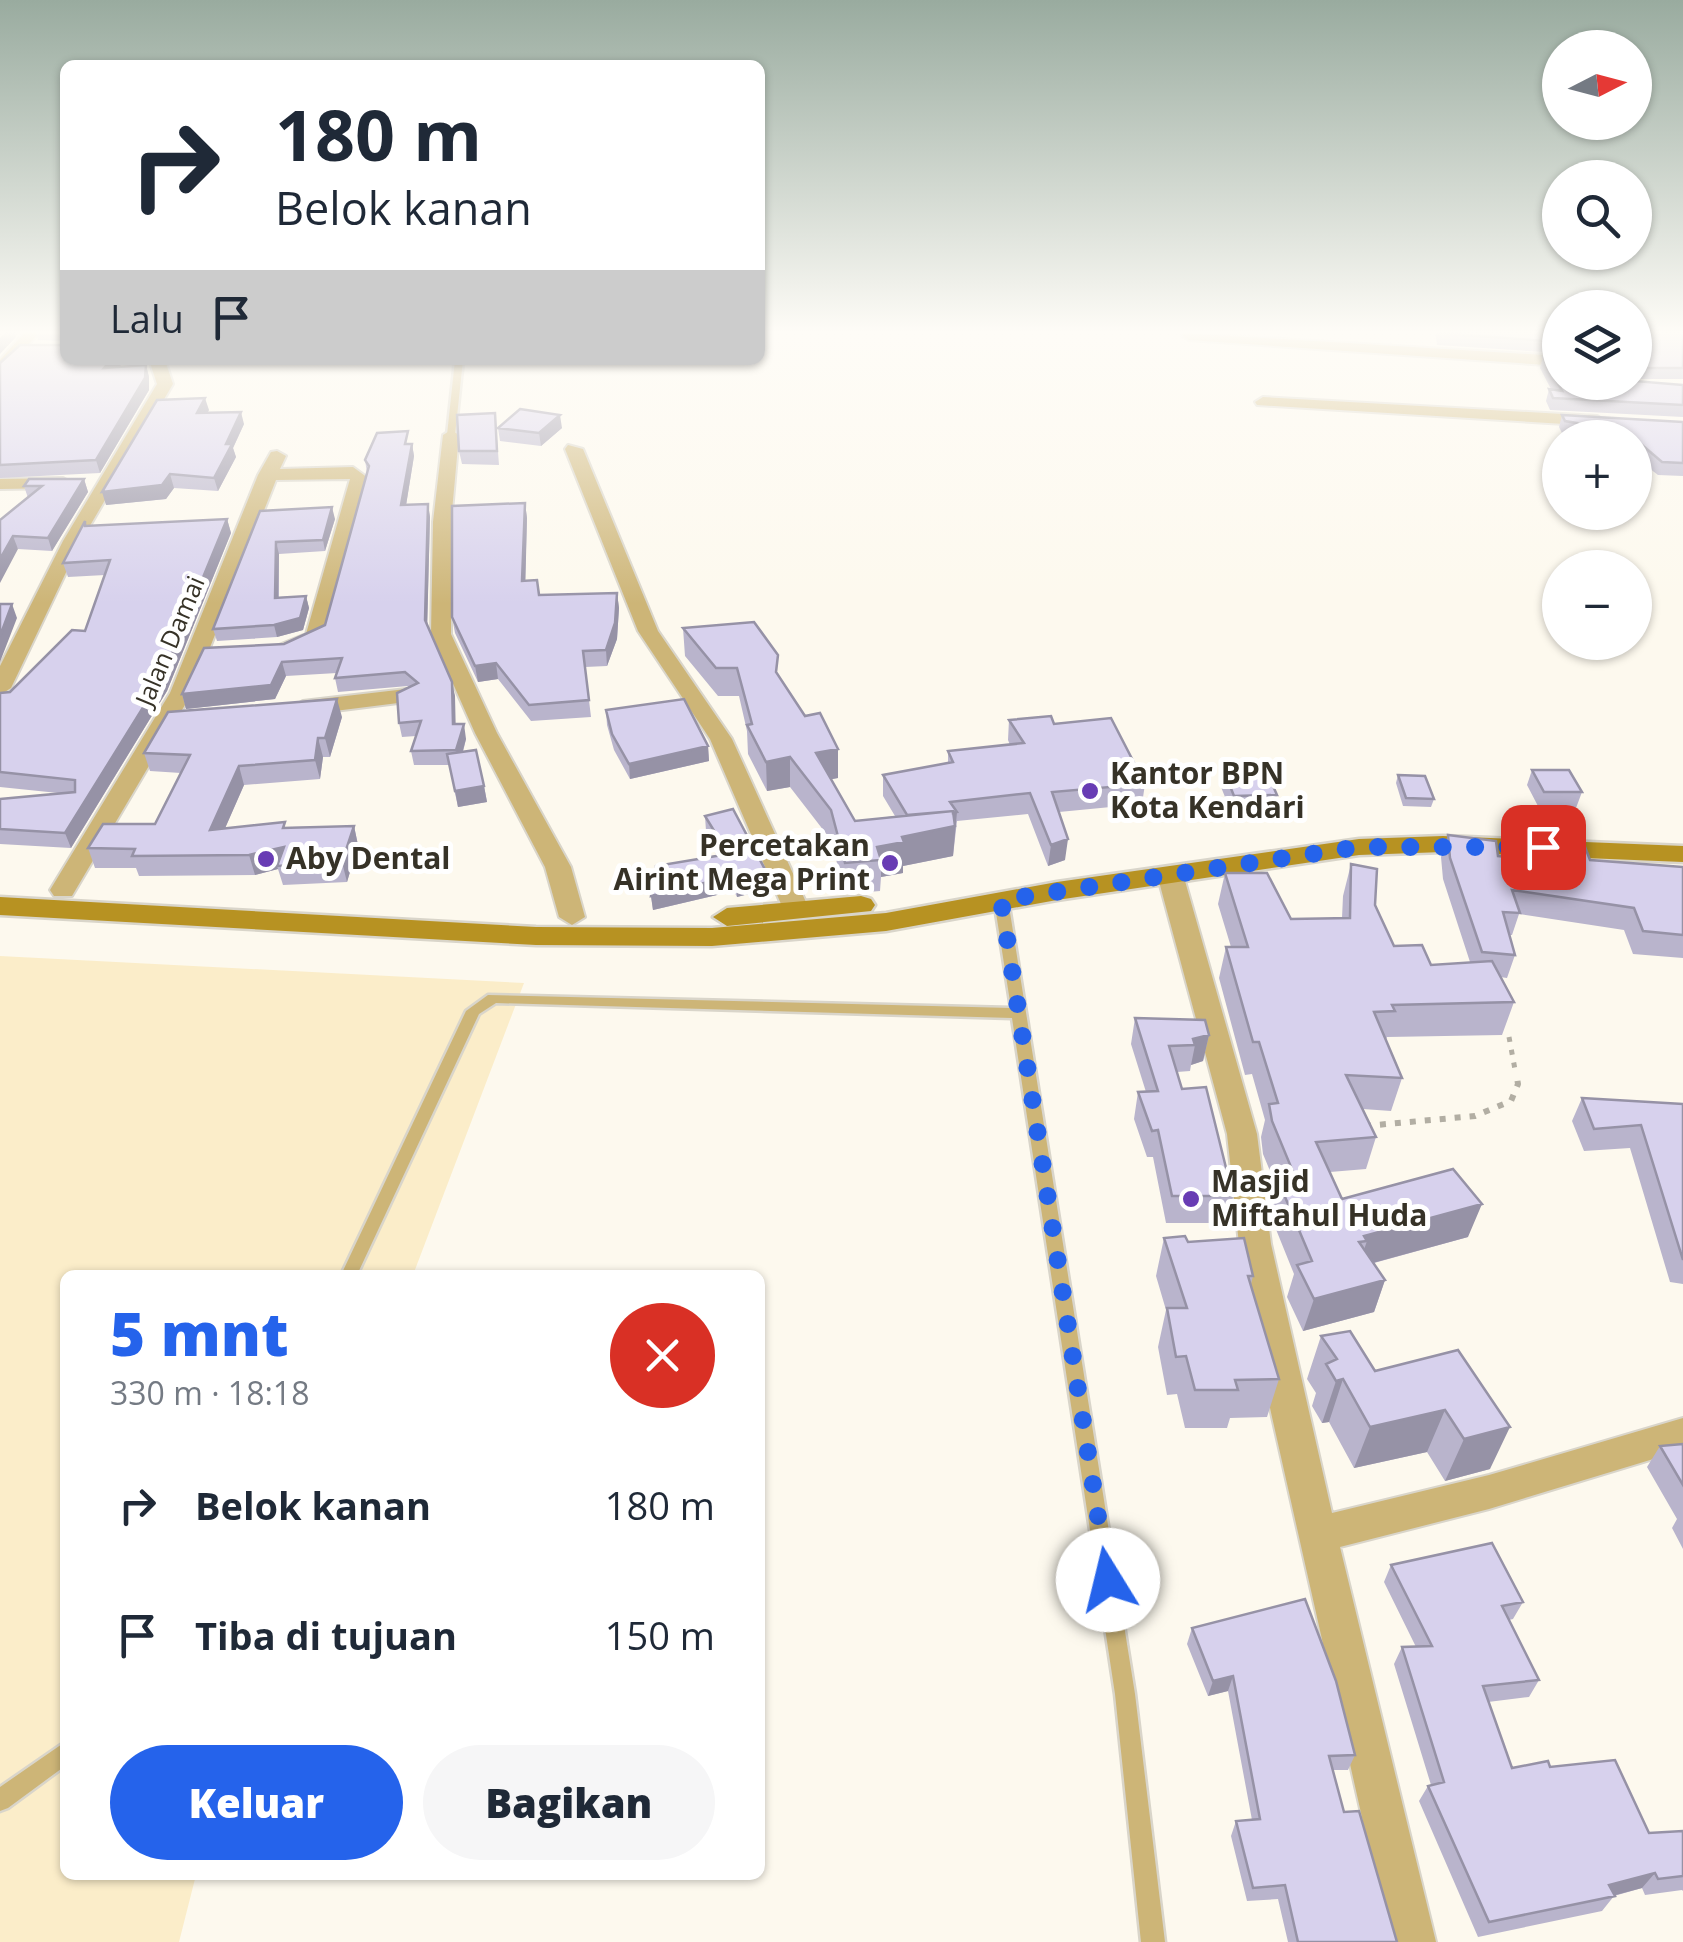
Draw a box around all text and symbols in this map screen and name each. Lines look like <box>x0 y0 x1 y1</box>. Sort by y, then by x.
north arrow <box>1542 30 1652 140</box>
map controls <box>1542 30 1652 660</box>
text: 180 m <box>275 86 482 182</box>
icon: right <box>110 100 240 230</box>
button: search <box>1542 160 1652 270</box>
text: Belok kanan <box>275 177 532 238</box>
icon: arrive <box>204 290 259 345</box>
button: layers <box>1542 290 1652 400</box>
text: Lalu <box>110 292 184 344</box>
button: + <box>1542 420 1652 530</box>
button: − <box>1542 550 1652 660</box>
street label: Jalan Damai <box>126 570 212 713</box>
place label: Kantor BPN Kota Kendari <box>1110 752 1305 827</box>
marker: Kantor BPN Kota Kendari <box>1079 780 1101 802</box>
pin <box>1501 805 1586 890</box>
icon: arrive <box>1516 820 1571 875</box>
place label: Percetakan Airint Mega Print <box>614 824 870 899</box>
place label: Aby Dental <box>286 837 451 878</box>
marker: Aby Dental <box>255 848 277 870</box>
marker: Percetakan Airint Mega Print <box>879 852 901 874</box>
place label: Masjid Miftahul Huda <box>1211 1160 1427 1235</box>
marker: Masjid Miftahul Huda <box>1180 1188 1202 1210</box>
text: 5 mnt <box>110 1292 289 1374</box>
button: close <box>610 1303 715 1408</box>
text: 330 m · 18:18 <box>110 1371 309 1414</box>
icon: right <box>110 1478 165 1533</box>
text: Belok kanan <box>195 1479 431 1531</box>
text: 180 m <box>605 1479 715 1531</box>
position arrow <box>1056 1528 1160 1632</box>
icon: arrive <box>110 1608 165 1663</box>
text: Tiba di tujuan <box>195 1609 457 1661</box>
text: 150 m <box>605 1609 715 1661</box>
button: Keluar <box>110 1745 403 1860</box>
button: Bagikan <box>423 1745 715 1860</box>

